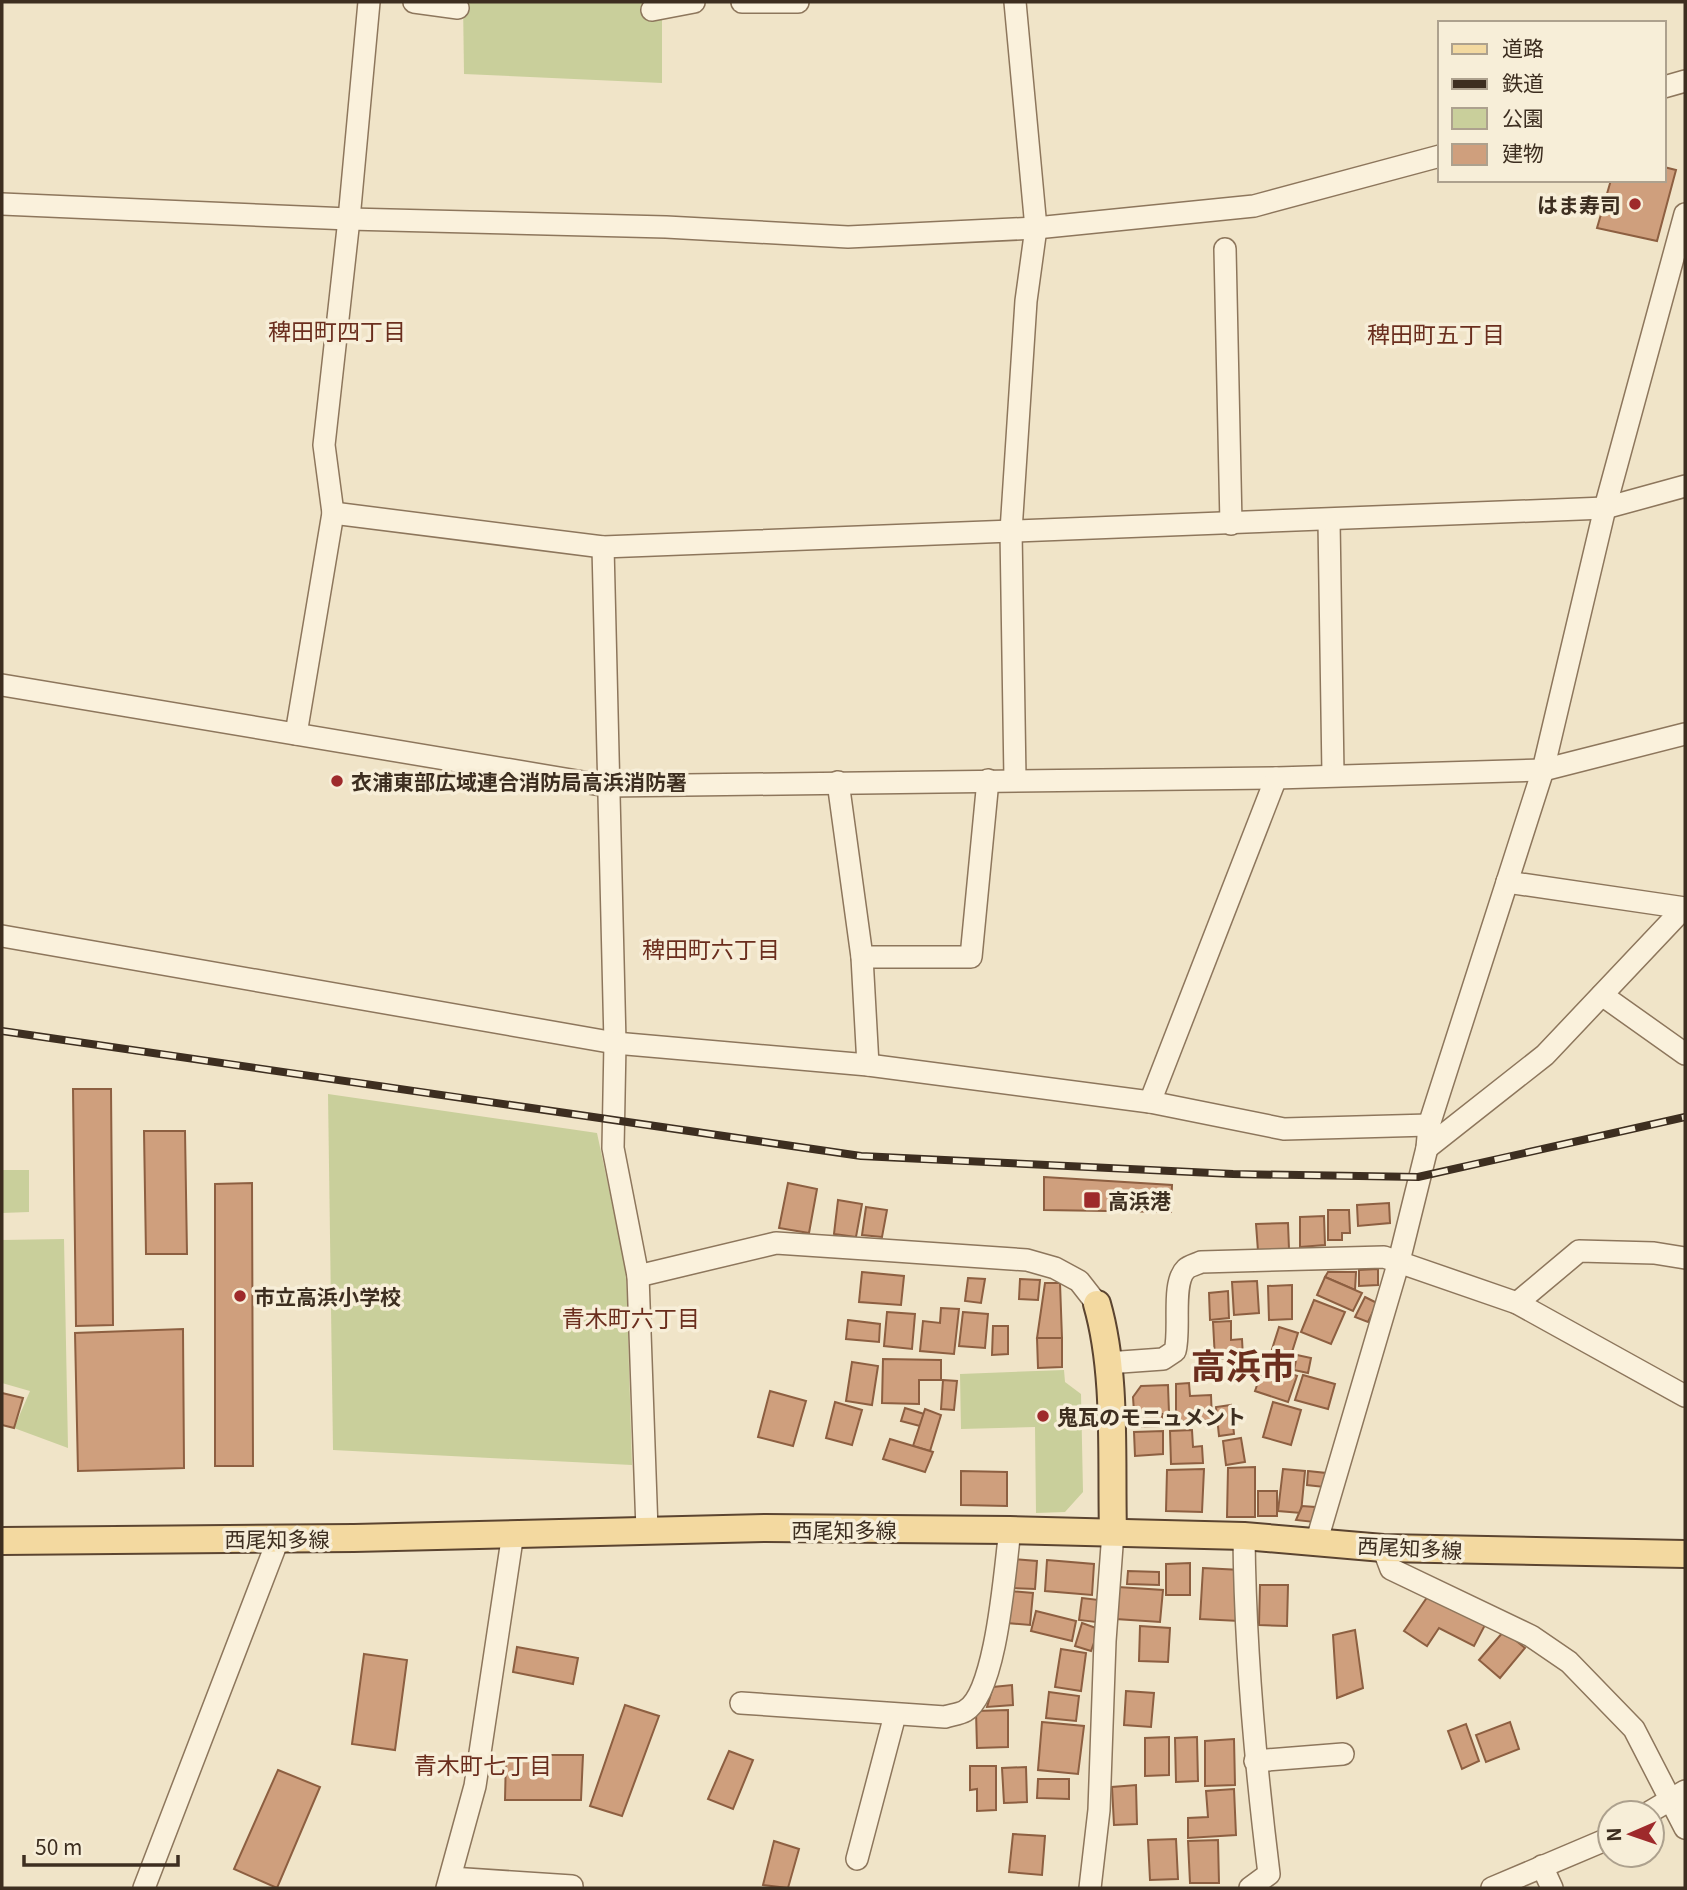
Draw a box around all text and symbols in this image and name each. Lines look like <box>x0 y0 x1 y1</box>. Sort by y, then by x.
legend <box>1438 21 1666 182</box>
text: 道路 <box>1502 32 1544 62</box>
text: 鉄道 <box>1502 67 1544 97</box>
text: 公園 <box>1502 102 1544 132</box>
text: 建物 <box>1502 137 1544 167</box>
place label: はま寿司 <box>1537 189 1621 219</box>
marker: はま寿司 <box>1627 196 1643 212</box>
district label: 稗田町四丁目 <box>268 313 406 347</box>
district label: 稗田町五丁目 <box>1367 316 1505 350</box>
place label: 衣浦東部広域連合消防局高浜消防署 <box>351 766 687 796</box>
marker: 衣浦東部広域連合消防局高浜消防署 <box>329 773 345 789</box>
district label: 稗田町六丁目 <box>642 931 780 965</box>
place label: 高浜港 <box>1108 1185 1171 1215</box>
marker: 高浜港 <box>1082 1190 1102 1210</box>
place label: 市立高浜小学校 <box>254 1281 401 1311</box>
marker: 市立高浜小学校 <box>232 1288 248 1304</box>
district label: 青木町六丁目 <box>562 1300 700 1334</box>
district label: 高浜市 <box>1190 1338 1296 1389</box>
place label: 鬼瓦のモニュメント <box>1057 1401 1246 1431</box>
marker: 鬼瓦のモニュメント <box>1035 1408 1051 1424</box>
street label: 西尾知多線 <box>792 1514 897 1544</box>
street label: 西尾知多線 <box>225 1523 330 1553</box>
street label: 西尾知多線 <box>1357 1529 1463 1565</box>
district label: 青木町七丁目 <box>414 1747 552 1781</box>
north arrow <box>1596 1799 1666 1869</box>
scale bar <box>24 1824 178 1868</box>
text: N <box>1599 1827 1626 1842</box>
text: 50 m <box>35 1831 82 1861</box>

